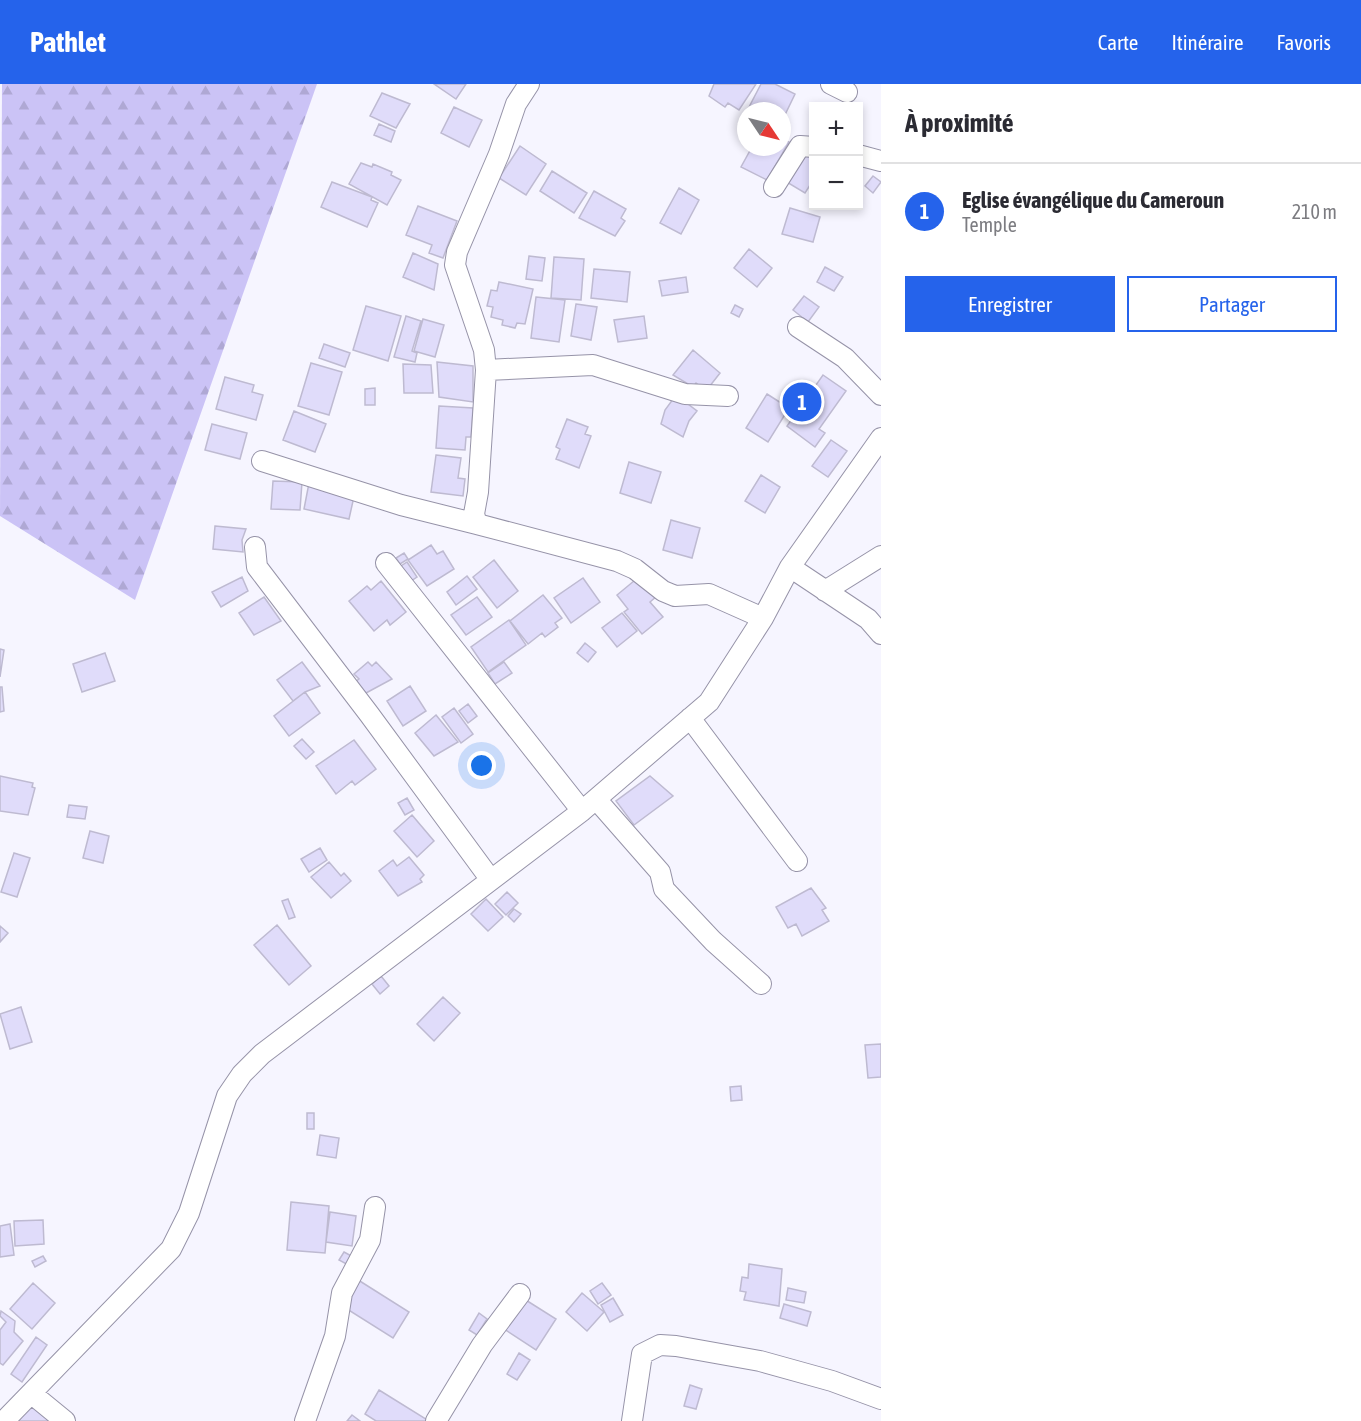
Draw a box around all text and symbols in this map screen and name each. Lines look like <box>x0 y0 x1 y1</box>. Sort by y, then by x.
text: Pathlet <box>30 26 106 58</box>
text: Carte <box>1098 30 1138 54</box>
text: Itinéraire <box>1171 30 1243 54</box>
text: Favoris <box>1276 30 1331 54</box>
north arrow <box>737 102 791 156</box>
map controls <box>809 102 863 210</box>
button: + <box>809 102 863 156</box>
text: À proximité <box>905 108 1013 138</box>
button: − <box>809 156 863 210</box>
text: Eglise évangélique du Cameroun <box>962 187 1224 213</box>
text: 1 <box>920 200 929 223</box>
text: 210 m <box>1292 200 1337 223</box>
text: Temple <box>962 213 1017 236</box>
button: Enregistrer <box>905 276 1115 332</box>
button: Partager <box>1127 276 1337 332</box>
pin: 1 <box>782 380 822 424</box>
your location <box>467 751 496 780</box>

